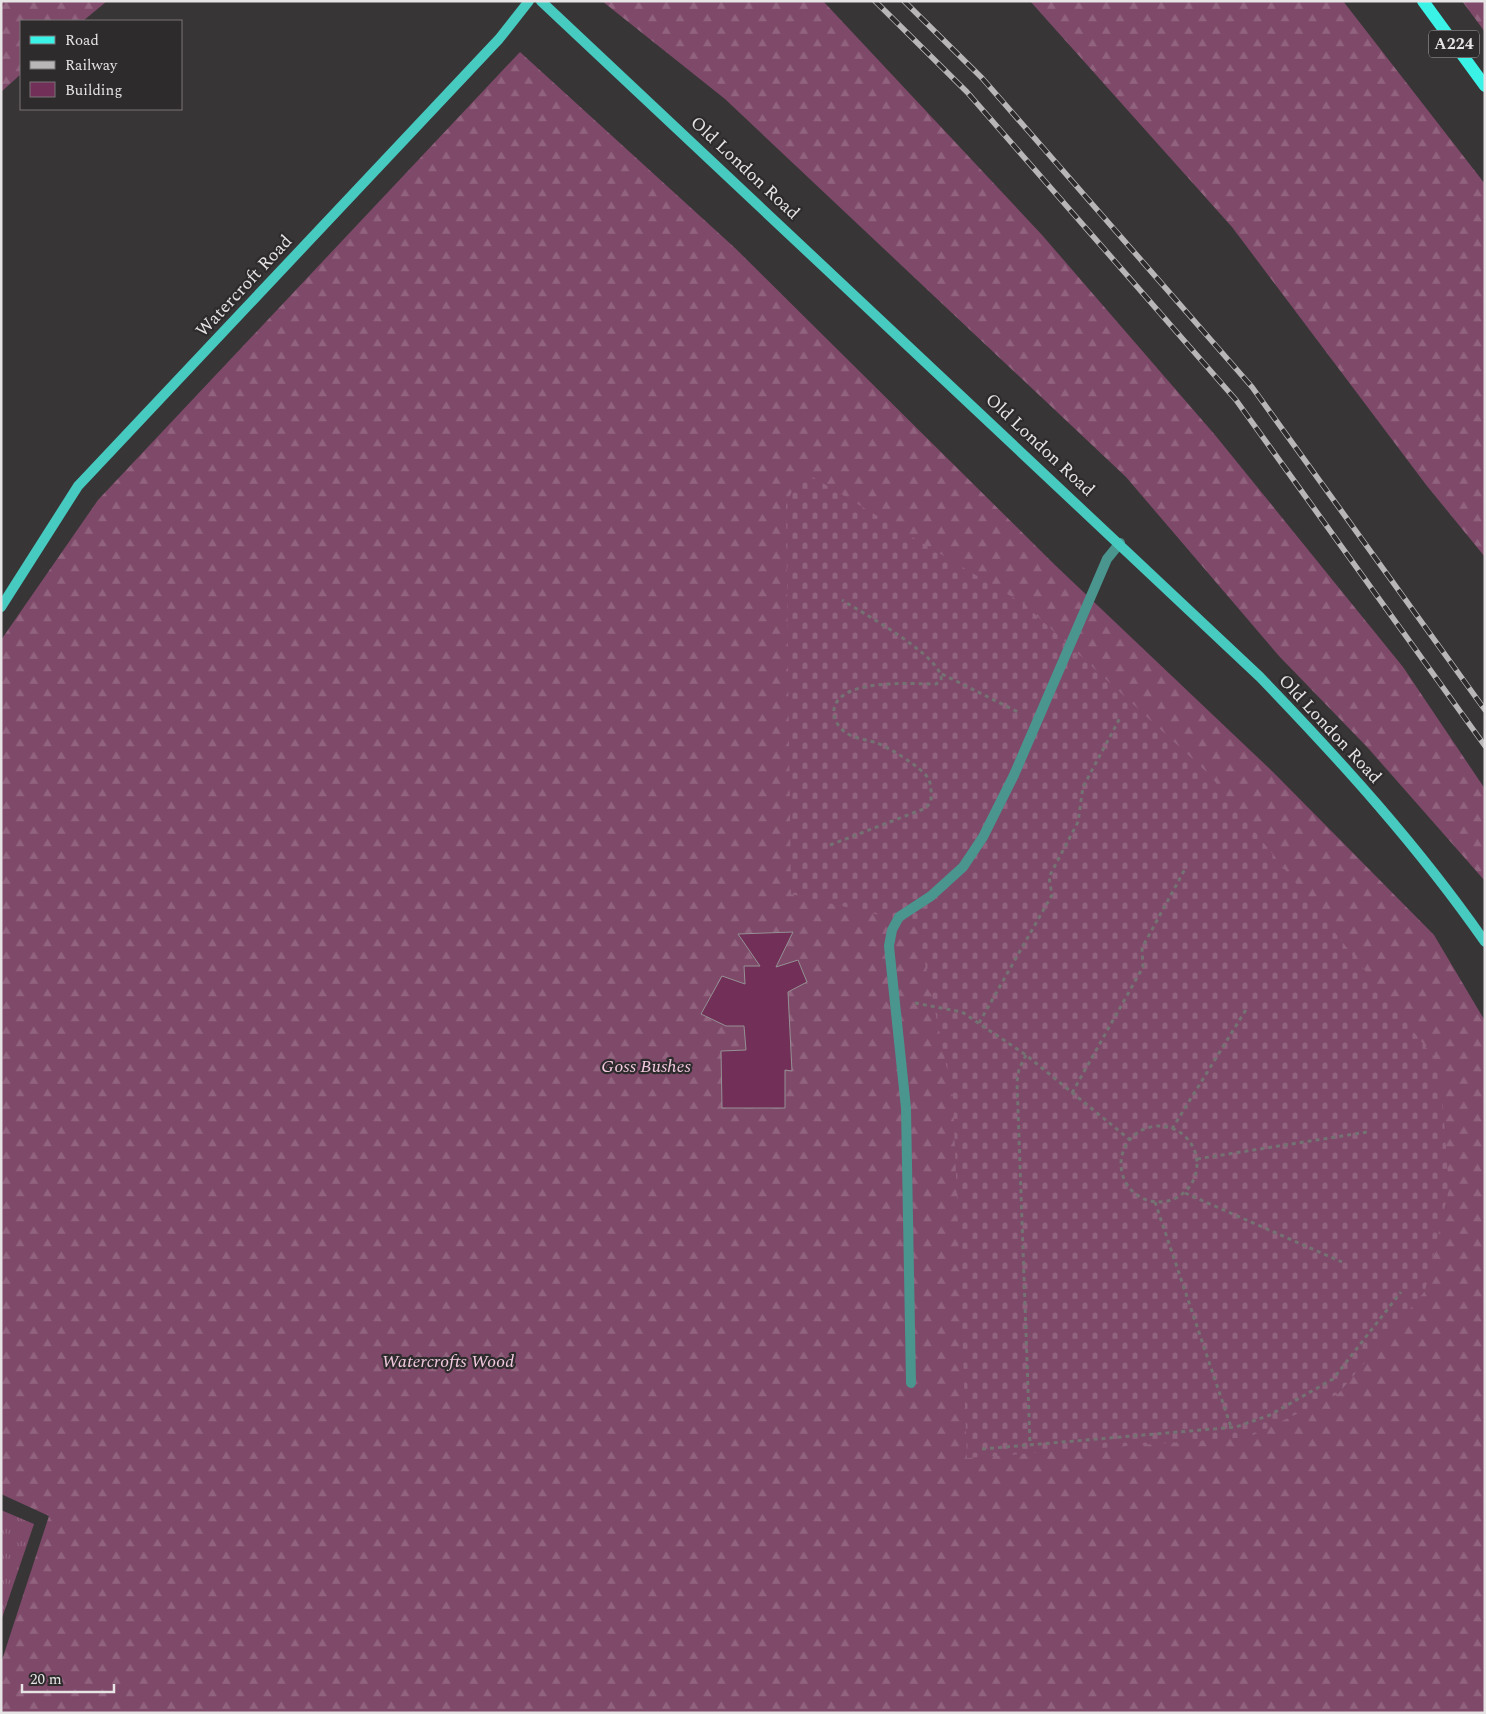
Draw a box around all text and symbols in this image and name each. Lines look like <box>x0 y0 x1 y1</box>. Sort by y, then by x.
legend <box>20 20 182 110</box>
text: Road <box>65 29 99 52</box>
road number: A224 <box>1429 31 1479 58</box>
text: Railway <box>65 54 118 77</box>
text: Building <box>65 79 122 102</box>
street label: Old London Road <box>684 110 806 226</box>
street label: Watercroft Road <box>189 229 299 343</box>
street label: Old London Road <box>979 387 1101 503</box>
street label: Old London Road <box>1272 668 1388 790</box>
park label: Goss Bushes <box>601 1053 691 1080</box>
park label: Watercrofts Wood <box>382 1348 514 1375</box>
scale bar <box>22 1662 115 1694</box>
text: 20 m <box>30 1668 62 1691</box>

